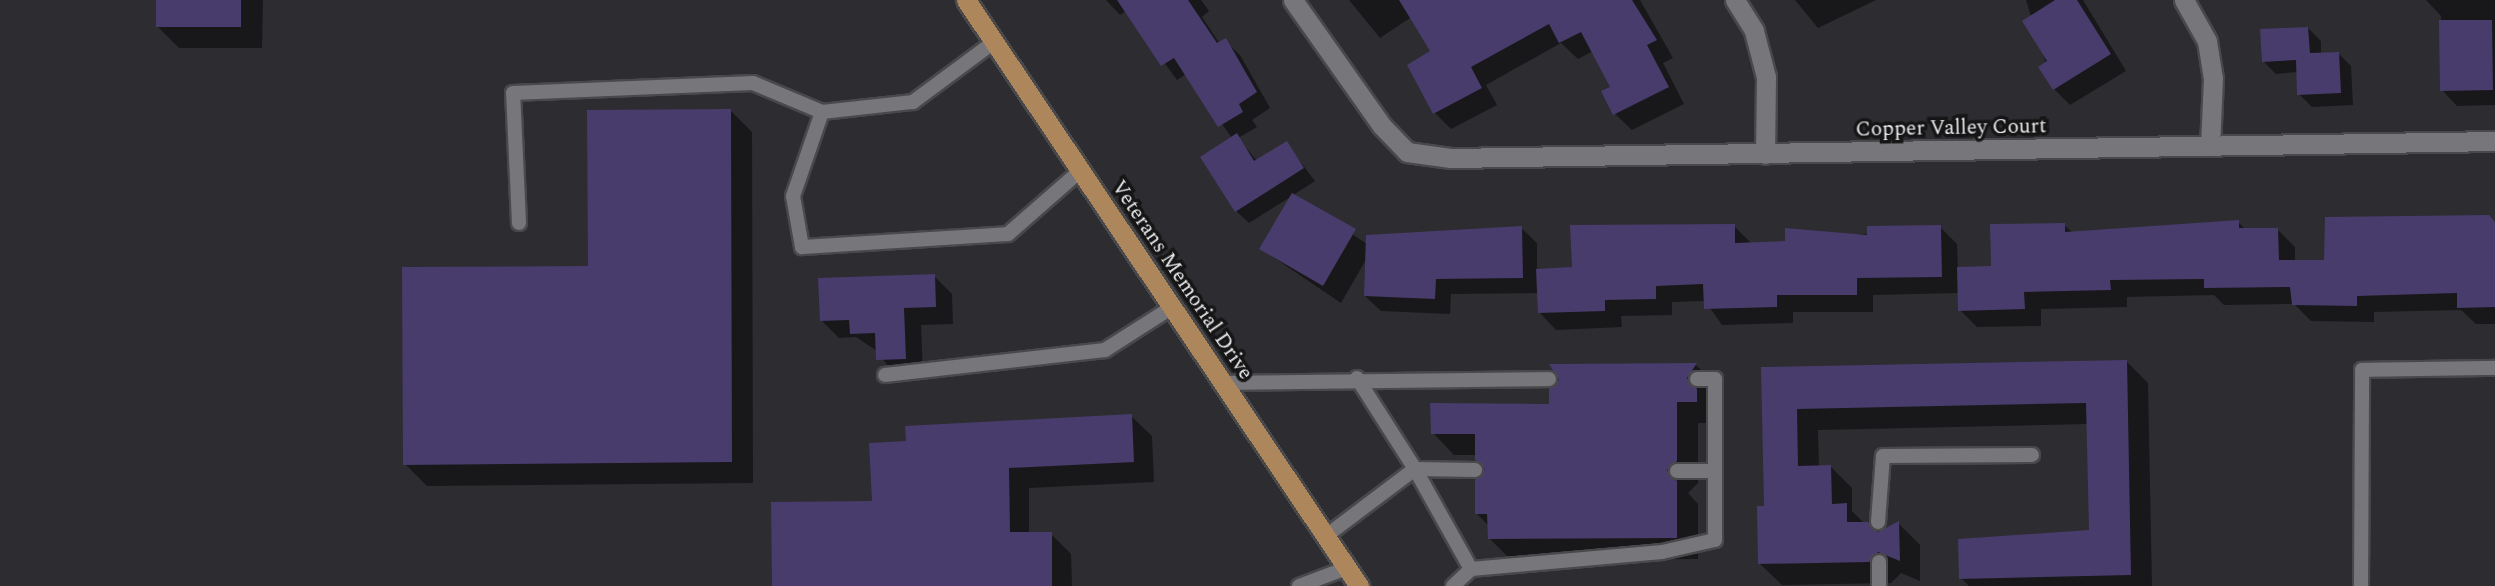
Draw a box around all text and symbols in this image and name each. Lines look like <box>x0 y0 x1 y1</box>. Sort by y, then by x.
street label: Copper Valley Court <box>1855 114 2047 142</box>
street label: Veterans Memorial Drive <box>1106 175 1258 385</box>

